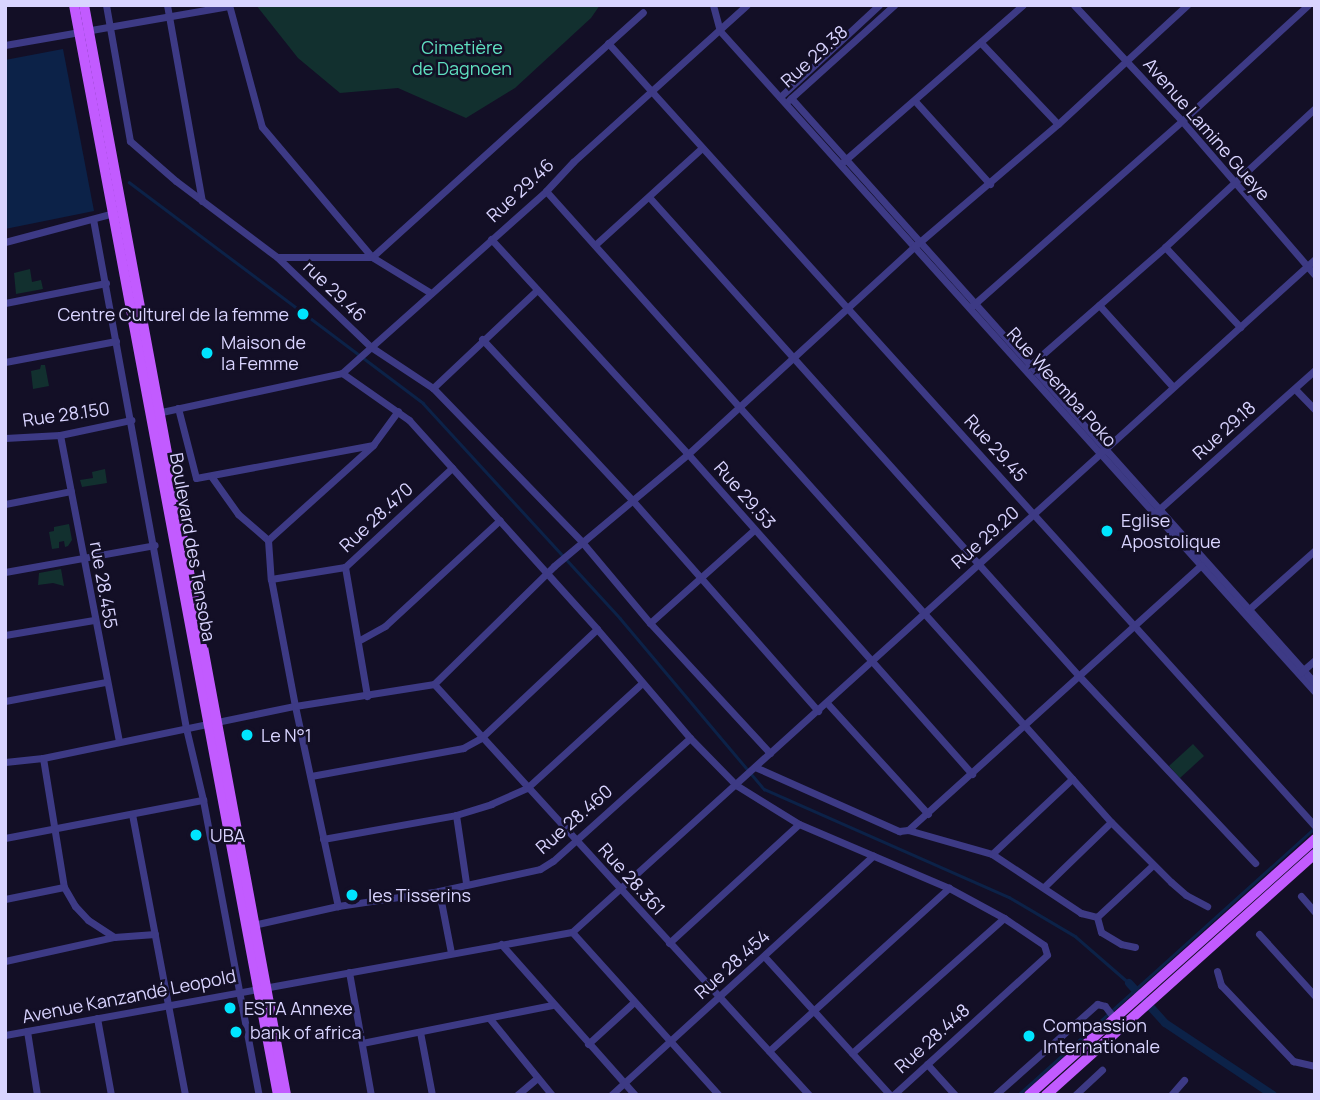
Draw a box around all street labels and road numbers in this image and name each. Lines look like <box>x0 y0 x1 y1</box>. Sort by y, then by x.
street label: Rue 29.38 <box>776 20 852 92</box>
street label: Avenue Lamine Gueye <box>1139 53 1275 205</box>
street label: Rue 29.46 <box>482 154 558 226</box>
street label: rue 29.46 <box>299 256 371 326</box>
street label: Rue Weemba Poko <box>1003 323 1121 451</box>
street label: Rue 29.18 <box>1188 396 1260 464</box>
street label: Rue 28.150 <box>21 397 111 431</box>
street label: Rue 29.45 <box>960 410 1032 486</box>
street label: Boulevard des Tensoba <box>166 451 220 643</box>
street label: Rue 29.53 <box>710 457 780 533</box>
street label: Rue 28.470 <box>335 478 417 556</box>
street label: Rue 29.20 <box>947 501 1023 573</box>
street label: rue 28.455 <box>86 540 122 630</box>
street label: Rue 28.460 <box>531 780 617 858</box>
street label: Rue 28.361 <box>594 839 670 919</box>
street label: Rue 28.454 <box>690 925 774 1003</box>
street label: Avenue Kanzandé Leopold <box>20 965 238 1027</box>
street label: Rue 28.448 <box>890 999 974 1077</box>

